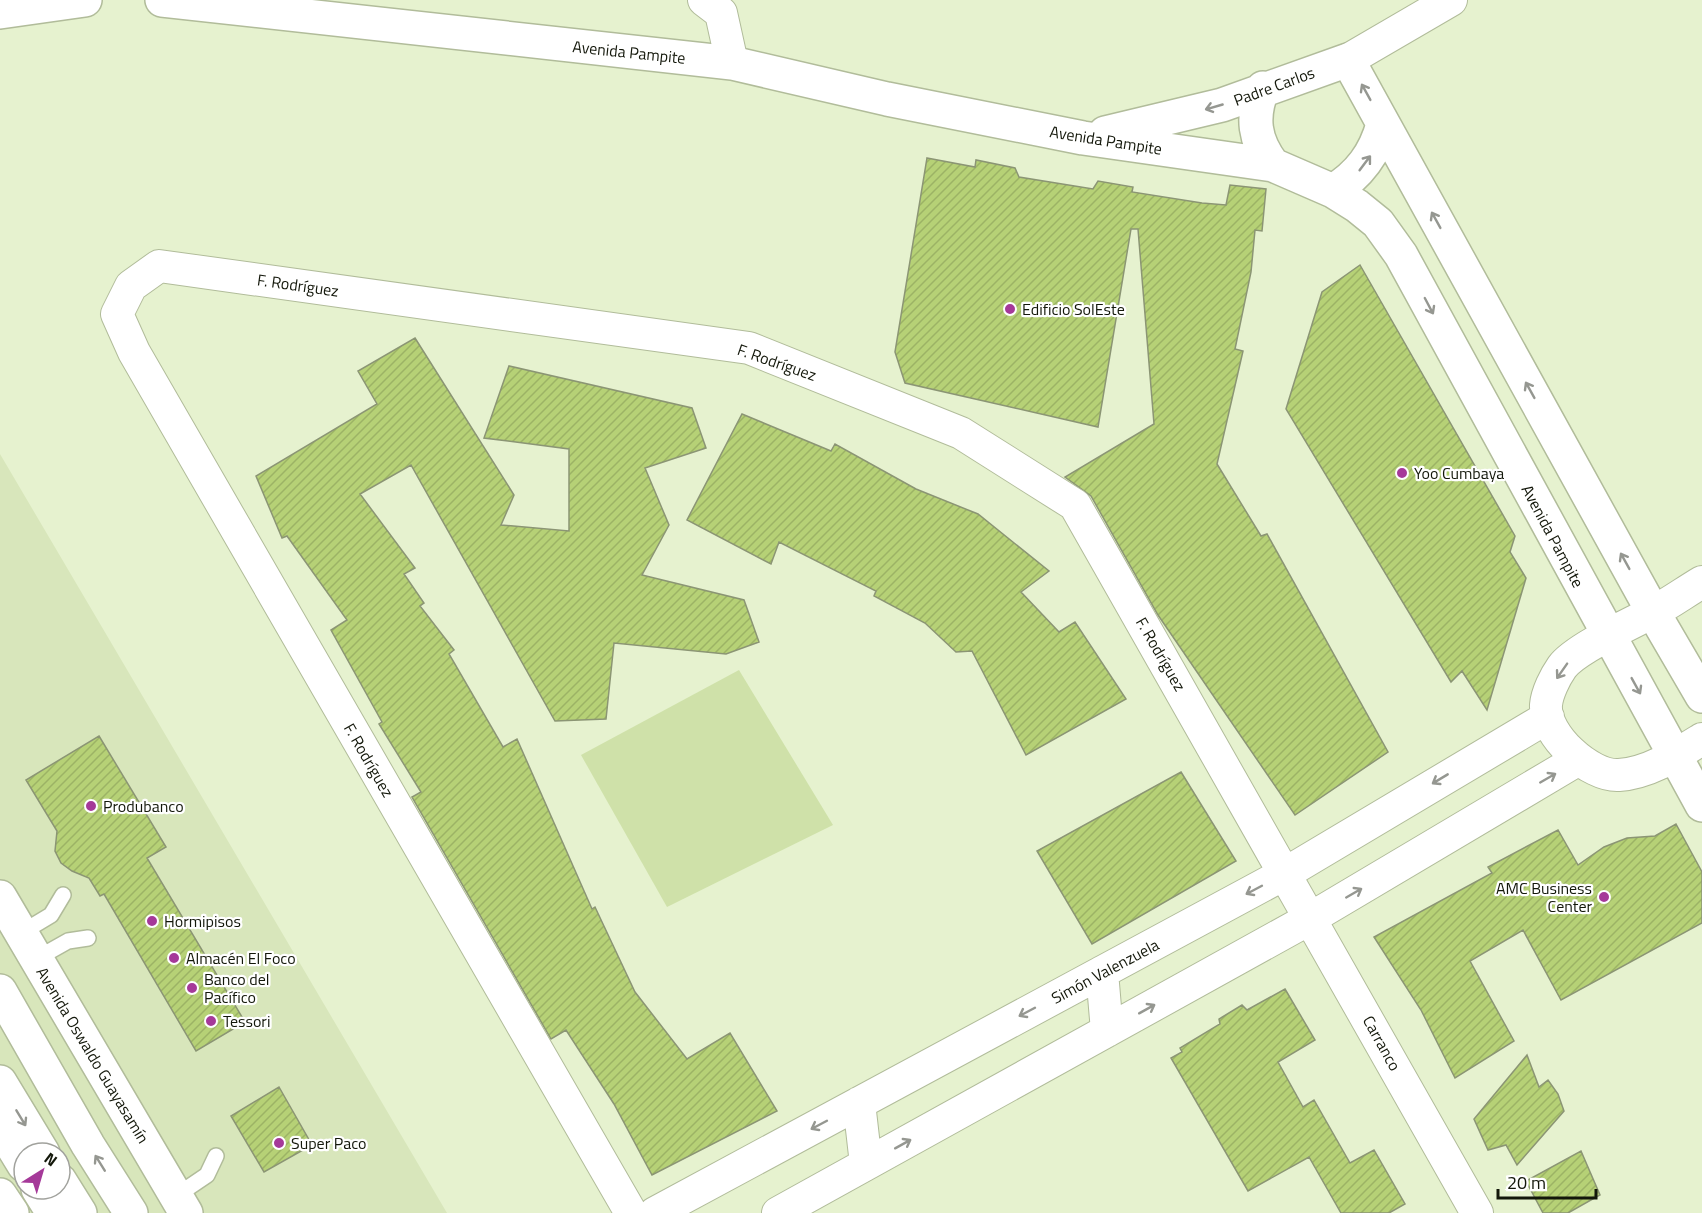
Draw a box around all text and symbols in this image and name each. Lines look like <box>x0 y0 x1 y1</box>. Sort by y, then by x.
street label: Avenida Pampite <box>571 34 687 70</box>
street label: Padre Carlos <box>1230 60 1318 112</box>
one-way arrow <box>1360 84 1372 101</box>
one-way arrow <box>1205 102 1224 113</box>
street label: Avenida Pampite <box>1048 119 1164 161</box>
one-way arrow <box>1359 155 1372 171</box>
one-way arrow <box>1430 211 1441 229</box>
street label: F. Rodríguez <box>256 267 340 303</box>
place label: Edificio SolEste <box>1022 297 1125 321</box>
one-way arrow <box>1423 297 1435 314</box>
marker: Edificio SolEste <box>1003 302 1017 316</box>
street label: F. Rodríguez <box>734 337 820 387</box>
one-way arrow <box>1524 382 1535 400</box>
place label: Yoo Cumbaya <box>1414 461 1504 485</box>
marker: Yoo Cumbaya <box>1395 466 1409 480</box>
street label: Avenida Pampite <box>1516 480 1590 592</box>
one-way arrow <box>1619 553 1631 570</box>
street label: F. Rodríguez <box>1130 612 1192 696</box>
one-way arrow <box>1556 662 1568 678</box>
one-way arrow <box>1630 677 1642 694</box>
street label: F. Rodríguez <box>338 718 400 802</box>
one-way arrow <box>1539 771 1556 783</box>
one-way arrow <box>1432 774 1449 786</box>
place label: Produbanco <box>103 794 184 818</box>
marker: Produbanco <box>84 799 98 813</box>
place label: AMC Business Center <box>1496 876 1592 918</box>
one-way arrow <box>1246 885 1264 896</box>
one-way arrow <box>1345 887 1362 899</box>
marker: AMC Business Center <box>1597 890 1611 904</box>
place label: Hormipisos <box>164 909 241 933</box>
marker: Hormipisos <box>145 914 159 928</box>
street label: Simón Valenzuela <box>1047 932 1163 1010</box>
place label: Almacén El Foco <box>186 946 296 970</box>
marker: Almacén El Foco <box>167 951 181 965</box>
street label: Avenida Oswaldo Guayasamín <box>31 962 155 1148</box>
place label: Banco del Pacífico <box>204 967 270 1009</box>
marker: Banco del Pacífico <box>185 981 199 995</box>
one-way arrow <box>1138 1003 1155 1015</box>
one-way arrow <box>1019 1007 1037 1018</box>
place label: Tessori <box>223 1009 270 1033</box>
street label: Carranco <box>1357 1011 1407 1075</box>
marker: Tessori <box>204 1014 218 1028</box>
one-way arrow <box>16 1109 28 1126</box>
one-way arrow <box>810 1120 828 1131</box>
place label: Super Paco <box>291 1131 367 1155</box>
marker: Super Paco <box>272 1136 286 1150</box>
one-way arrow <box>894 1138 911 1150</box>
north arrow <box>12 1141 72 1201</box>
text: N <box>39 1146 63 1172</box>
one-way arrow <box>93 1155 106 1172</box>
scale bar <box>1498 1162 1596 1200</box>
text: 20 m <box>1507 1169 1546 1196</box>

